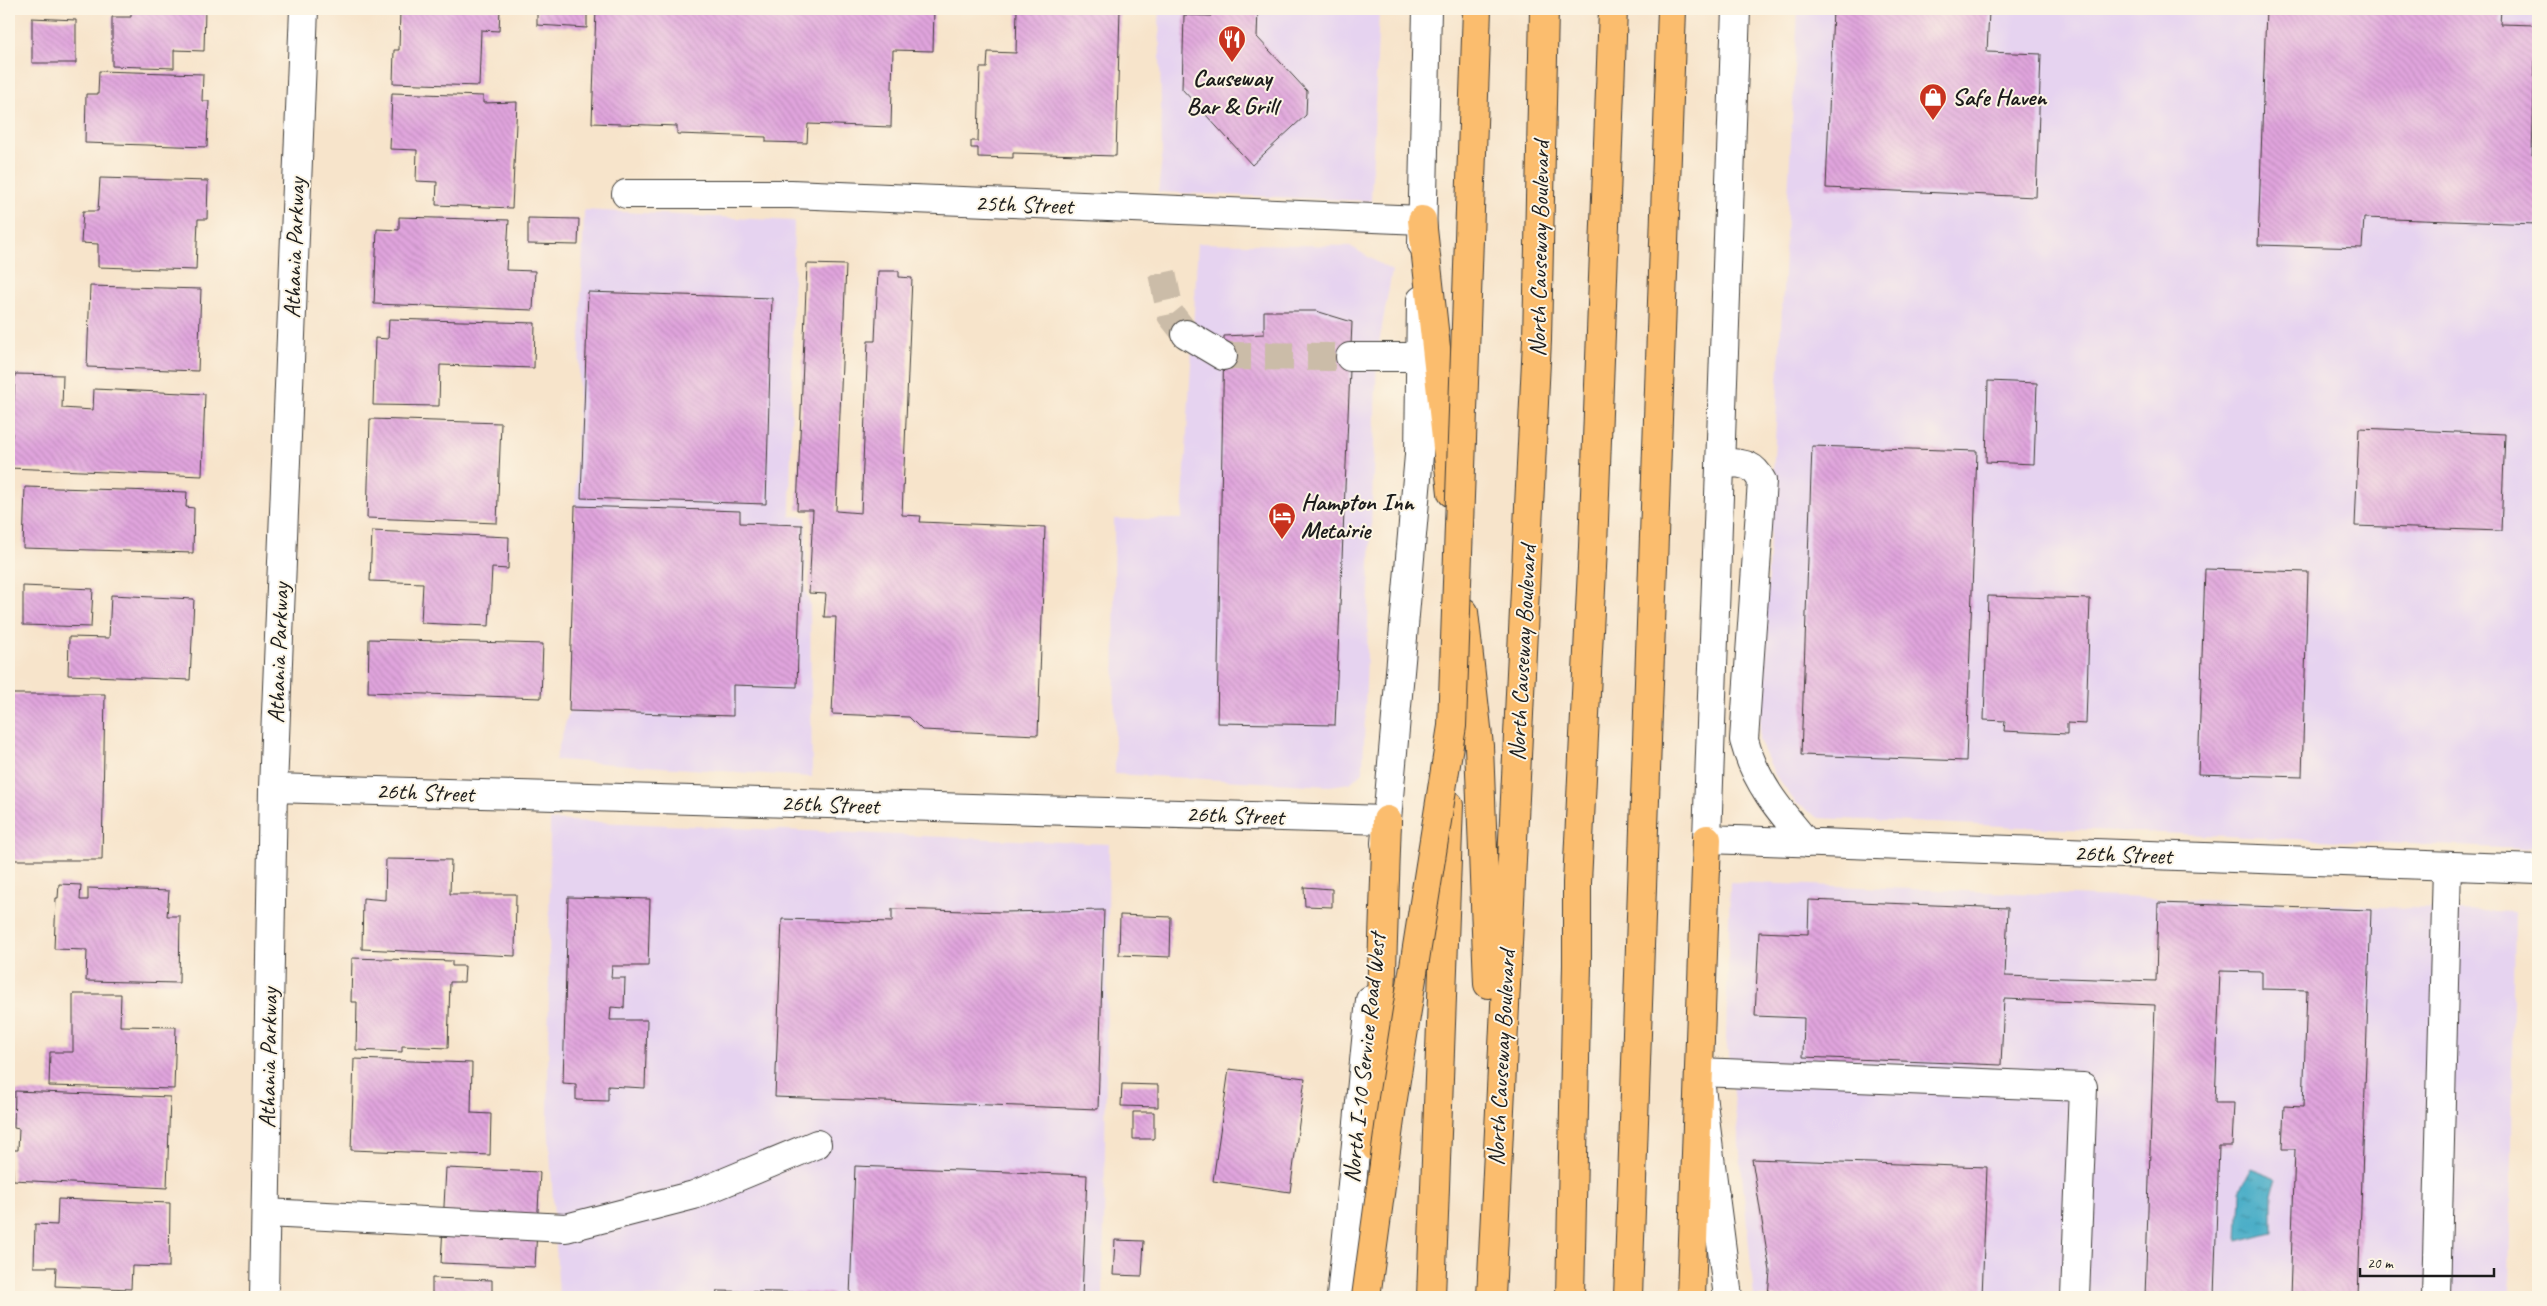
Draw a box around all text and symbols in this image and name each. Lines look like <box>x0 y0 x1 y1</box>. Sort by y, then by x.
restaurant icon: Causeway Bar & Grill <box>1217 24 1247 63</box>
place label: Causeway Bar & Grill <box>1187 63 1282 121</box>
shop icon: Safe Haven <box>1918 82 1948 121</box>
place label: Safe Haven <box>1952 82 2048 112</box>
street label: North Causeway Boulevard <box>1522 137 1556 357</box>
street label: Athania Parkway <box>277 175 312 319</box>
street label: 25th Street <box>974 187 1076 221</box>
place label: Hampton Inn Metairie <box>1301 487 1415 545</box>
hotel icon: Hampton Inn Metairie <box>1267 501 1297 540</box>
street label: North Causeway Boulevard <box>1501 541 1543 762</box>
street label: Athania Parkway <box>261 580 296 724</box>
street label: 26th Street <box>375 775 477 809</box>
street label: 26th Street <box>780 787 882 821</box>
street label: 26th Street <box>1185 798 1287 832</box>
street label: 26th Street <box>2073 837 2175 871</box>
street label: North I-10 Service Road West <box>1336 929 1392 1184</box>
street label: North Causeway Boulevard <box>1480 946 1522 1167</box>
street label: Athania Parkway <box>252 986 284 1129</box>
scale bar <box>2360 1246 2493 1278</box>
text: 20 m <box>2367 1254 2394 1273</box>

